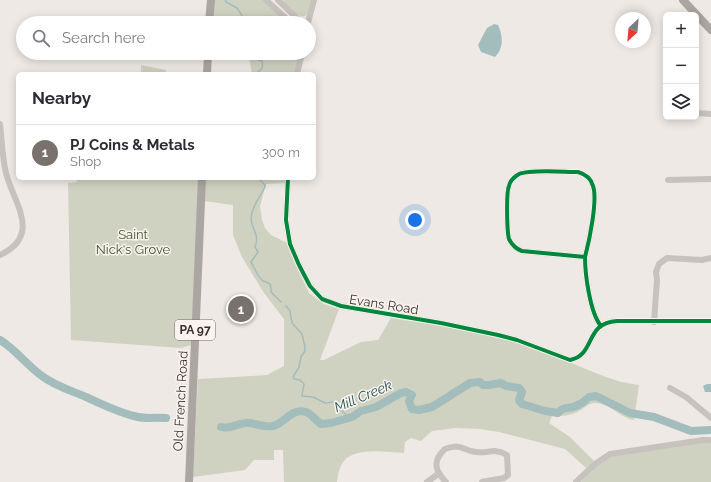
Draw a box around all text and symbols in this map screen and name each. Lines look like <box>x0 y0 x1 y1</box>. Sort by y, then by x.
north arrow <box>615 12 651 48</box>
map controls <box>663 12 699 120</box>
button: + <box>663 12 699 48</box>
search box <box>16 16 316 60</box>
icon: search <box>30 27 52 49</box>
text: Search here <box>62 29 145 47</box>
button: − <box>663 48 699 84</box>
button: layers <box>663 84 699 120</box>
text: Nearby <box>32 88 91 108</box>
text: PJ Coins & Metals <box>70 136 195 154</box>
text: 1 <box>42 145 48 160</box>
text: 300 m <box>262 145 300 160</box>
text: Shop <box>70 154 101 169</box>
your location <box>405 210 425 230</box>
park label: Saint Nick's Grove <box>96 227 171 257</box>
street label: Evans Road <box>348 292 420 317</box>
pin: 1 <box>228 294 254 324</box>
road number: PA 97 <box>175 320 215 340</box>
street label: Old French Road <box>170 350 191 452</box>
water label: Mill Creek <box>332 376 395 415</box>

